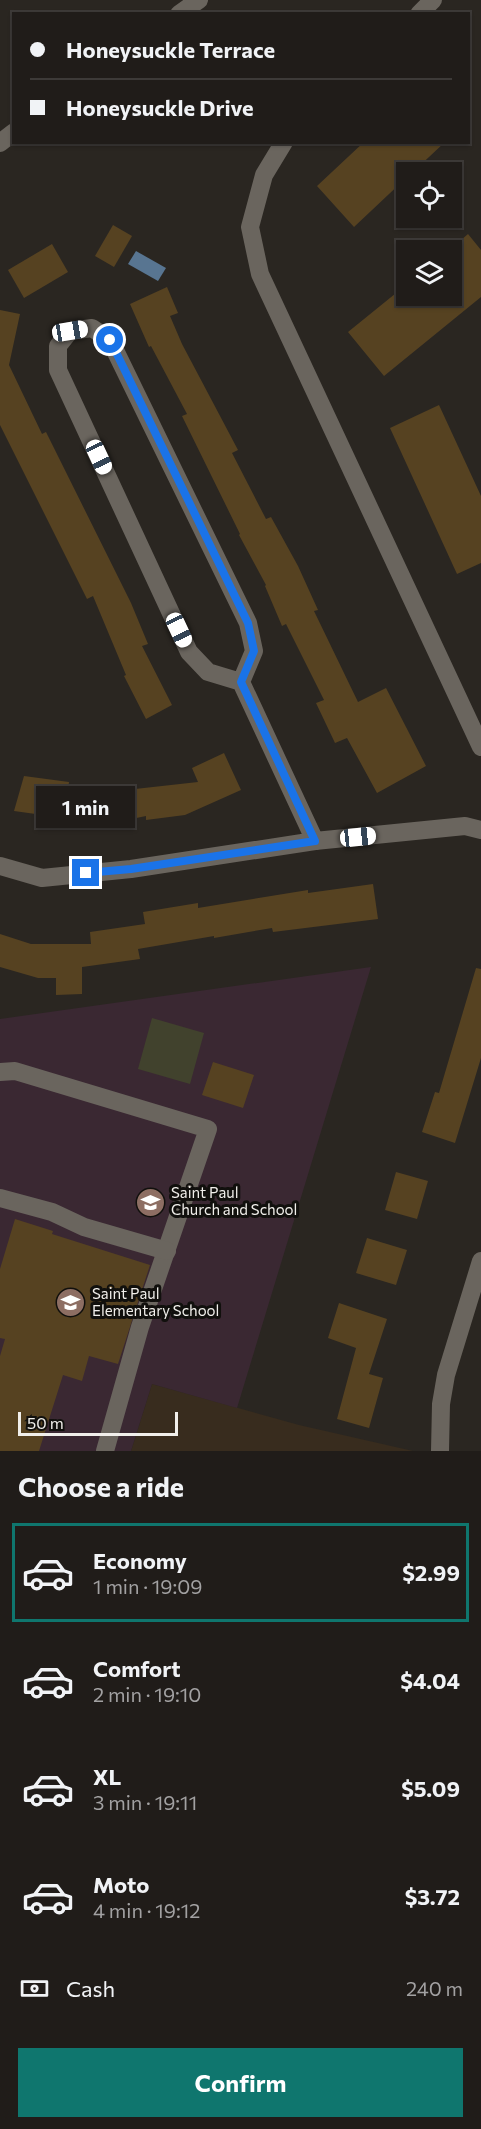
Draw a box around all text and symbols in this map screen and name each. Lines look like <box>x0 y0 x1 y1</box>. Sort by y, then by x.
text: Honeysuckle Terrace <box>66 36 275 63</box>
text: Honeysuckle Drive <box>66 94 254 121</box>
map controls <box>396 162 462 306</box>
button: locate <box>396 162 462 228</box>
button: layers <box>396 240 462 306</box>
car <box>51 319 89 343</box>
route start <box>96 326 123 353</box>
car <box>83 437 115 477</box>
car <box>163 610 195 650</box>
callout: 1 min <box>36 786 136 828</box>
text: 1 min <box>62 795 109 819</box>
car <box>339 826 377 848</box>
route end <box>72 859 99 886</box>
place label: Saint Paul Church and School <box>171 1183 297 1218</box>
school or university icon: Saint Paul Church and School <box>134 1186 166 1218</box>
place label: Saint Paul Elementary School <box>92 1284 219 1319</box>
school or university icon: Saint Paul Elementary School <box>55 1287 87 1319</box>
scale bar <box>18 1409 178 1436</box>
text: 50 m <box>27 1413 64 1432</box>
text: Choose a ride <box>18 1470 184 1503</box>
icon: car <box>21 1546 75 1600</box>
text: Economy <box>93 1547 187 1574</box>
text: $2.99 <box>402 1559 460 1586</box>
text: 1 min · 19:09 <box>93 1574 202 1598</box>
icon: car <box>21 1654 75 1708</box>
text: Comfort <box>93 1655 181 1682</box>
text: $4.04 <box>400 1667 460 1694</box>
text: 2 min · 19:10 <box>93 1682 201 1706</box>
icon: car <box>21 1762 75 1816</box>
text: XL <box>93 1763 121 1790</box>
text: $5.09 <box>401 1775 460 1802</box>
text: 3 min · 19:11 <box>93 1790 197 1814</box>
icon: car <box>21 1870 75 1924</box>
text: Moto <box>93 1871 149 1898</box>
text: $3.72 <box>405 1883 460 1910</box>
text: 4 min · 19:12 <box>93 1898 200 1922</box>
icon: cash <box>18 1972 51 2005</box>
text: Cash <box>66 1975 115 2002</box>
text: 240 m <box>406 1976 463 2000</box>
button: Confirm <box>18 2048 463 2117</box>

